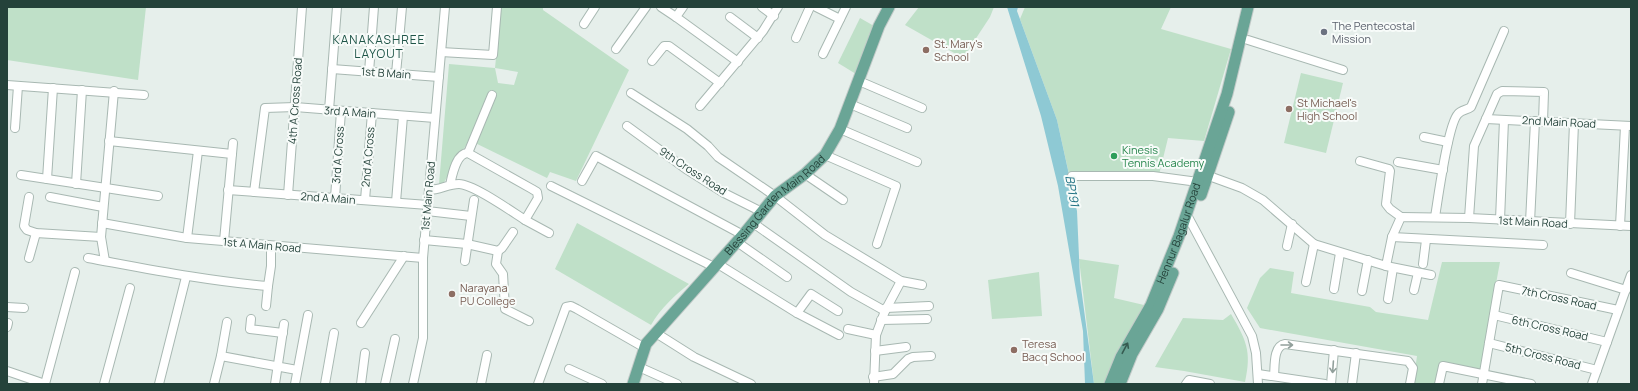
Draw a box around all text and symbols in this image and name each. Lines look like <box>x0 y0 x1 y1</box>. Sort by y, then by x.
place label: The Pentecostal Mission <box>1332 18 1415 46</box>
marker: The Pentecostal Mission <box>1319 27 1329 37</box>
district label: KANAKASHREE LAYOUT <box>333 31 425 62</box>
place label: St. Mary's School <box>934 36 983 64</box>
marker: St. Mary's School <box>921 45 931 55</box>
street label: 4th A Cross Road <box>284 57 305 145</box>
street label: 1st B Main <box>361 63 412 82</box>
place label: St Michael's High School <box>1297 95 1357 123</box>
street label: 3rd A Main <box>323 102 377 121</box>
marker: St Michael's High School <box>1284 104 1294 114</box>
street label: 2nd Main Road <box>1522 112 1596 131</box>
street label: 3rd A Cross <box>328 126 347 184</box>
street label: 2nd A Cross <box>357 126 378 188</box>
place label: Kinesis Tennis Academy <box>1122 142 1205 170</box>
street label: 9th Cross Road <box>656 143 730 198</box>
street label: Blessing Garden Main Road <box>721 151 828 258</box>
marker: Kinesis Tennis Academy <box>1109 151 1119 161</box>
street label: 1st Main Road <box>417 161 438 231</box>
water label: BP191 <box>1061 174 1084 209</box>
street label: Hennur Bagalur Road <box>1152 181 1203 286</box>
street label: 2nd A Main <box>300 188 356 207</box>
street label: 1st Main Road <box>1498 212 1568 231</box>
street label: 1st A Main Road <box>222 234 302 255</box>
place label: Narayana PU College <box>460 280 516 308</box>
street label: 7th Cross Road <box>1520 282 1598 313</box>
marker: Narayana PU College <box>447 289 457 299</box>
street label: 6th Cross Road <box>1510 311 1590 344</box>
place label: Teresa Bacq School <box>1022 336 1085 364</box>
street label: 5th Cross Road <box>1504 339 1583 372</box>
one-way arrow <box>1280 341 1293 349</box>
one-way arrow <box>1122 342 1130 354</box>
marker: Teresa Bacq School <box>1009 345 1019 355</box>
one-way arrow <box>1329 360 1336 373</box>

